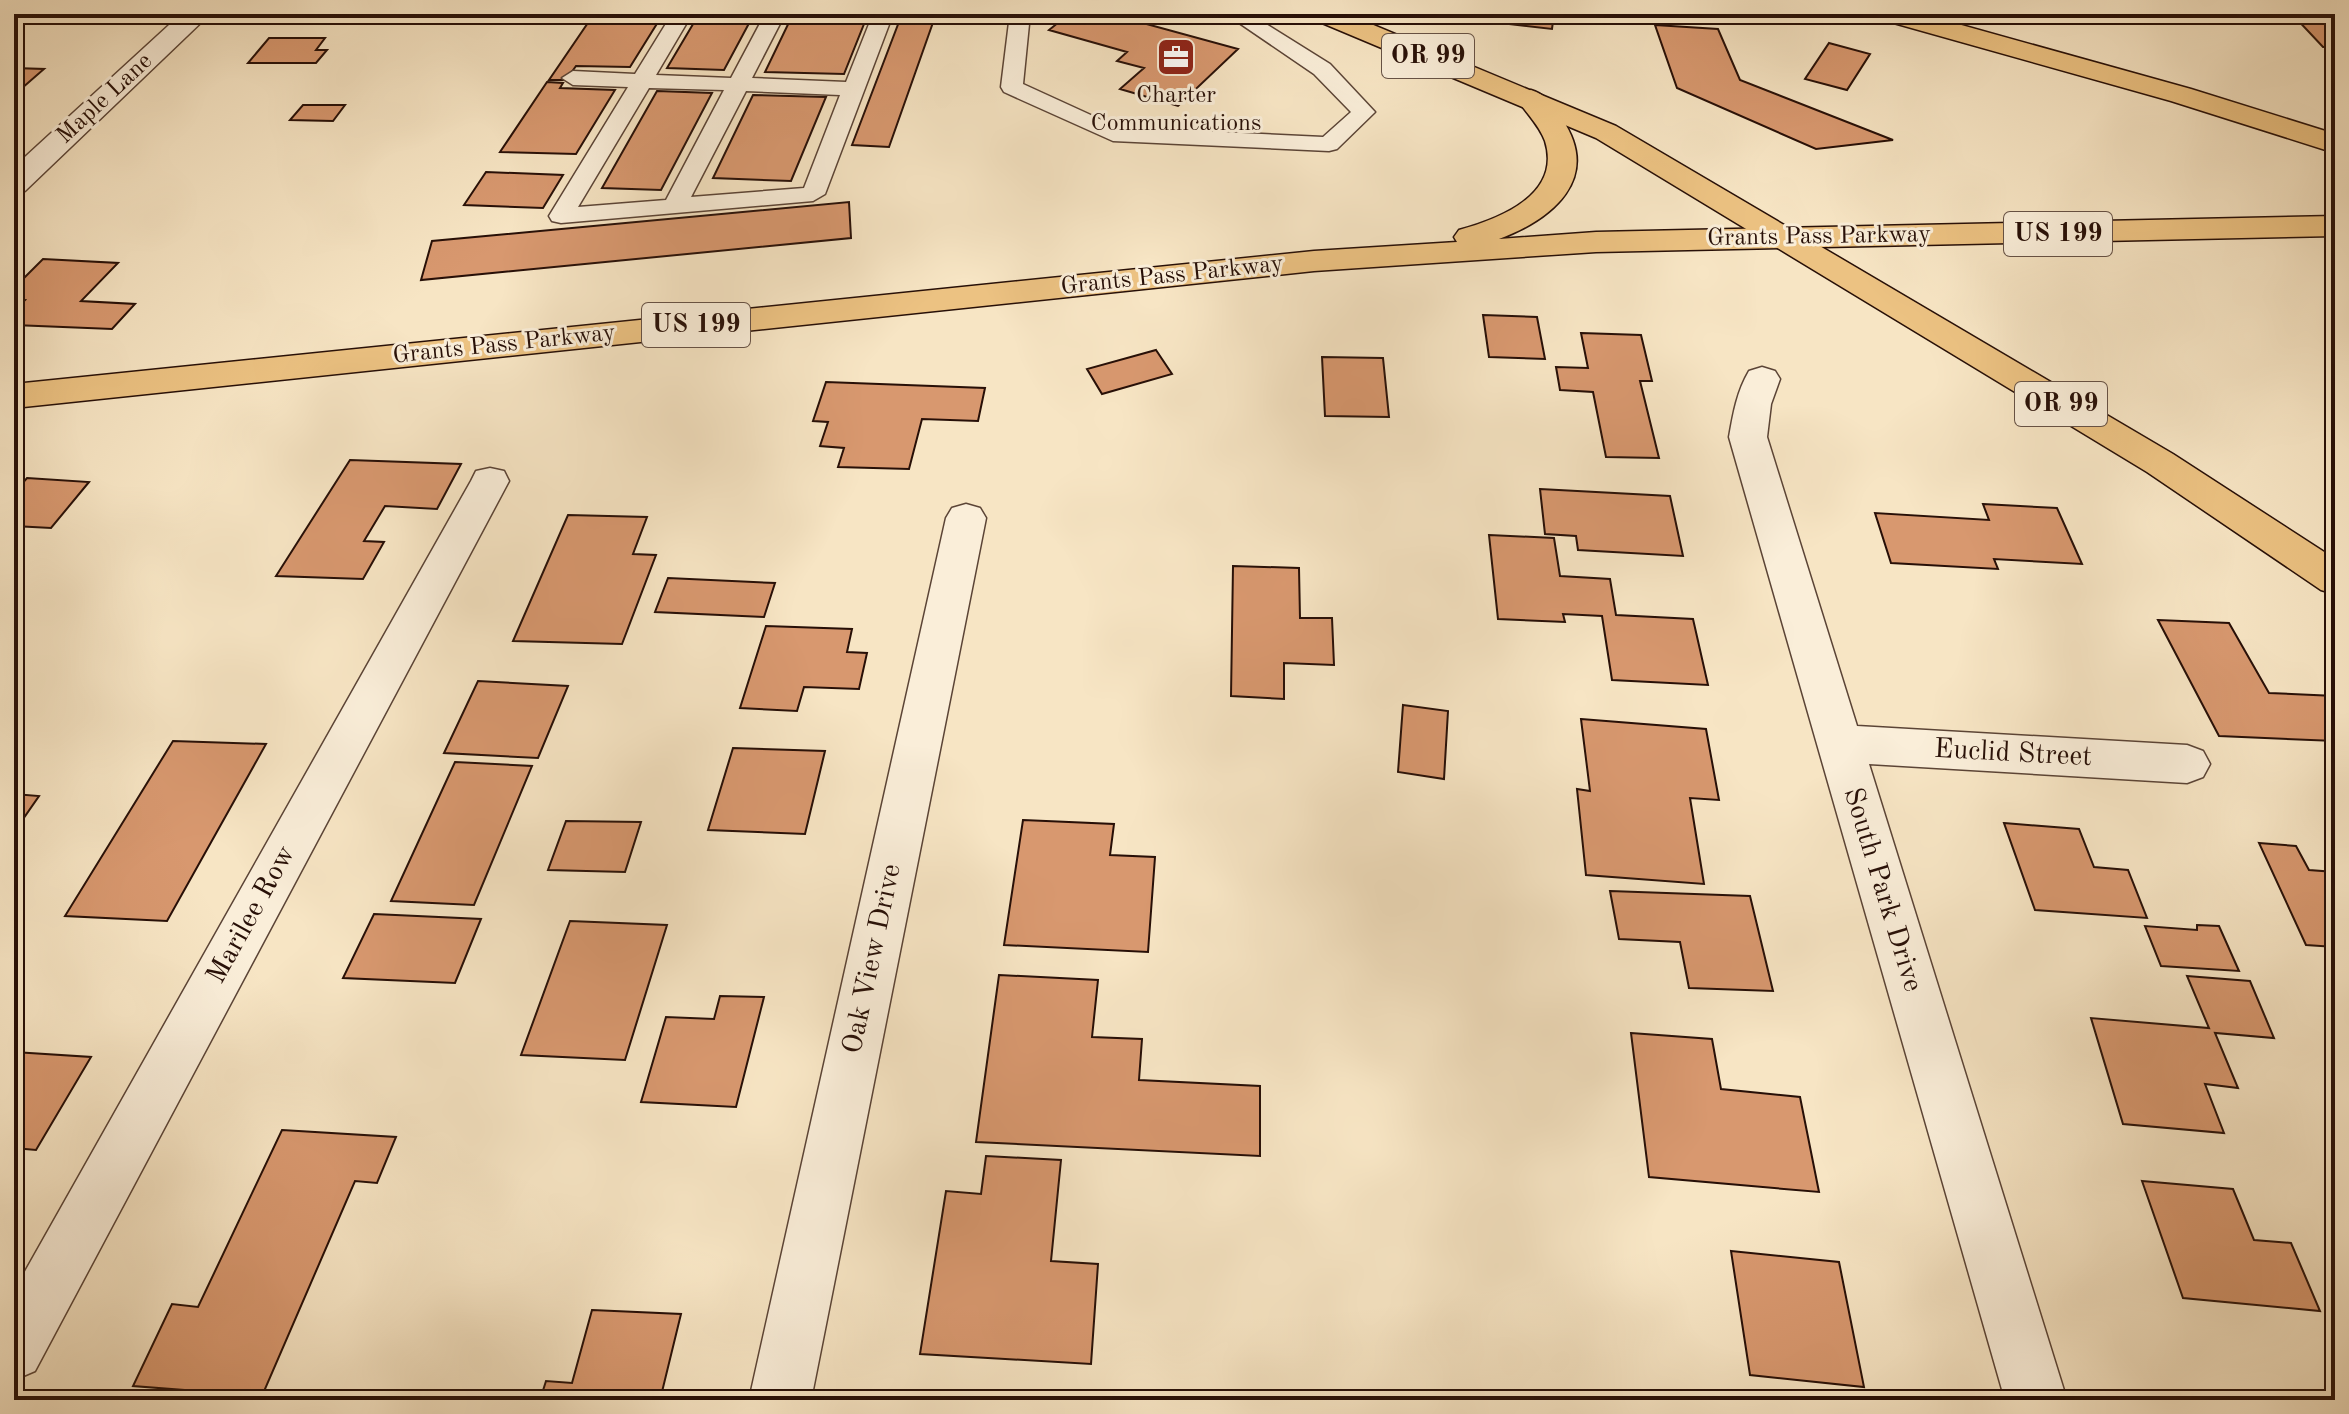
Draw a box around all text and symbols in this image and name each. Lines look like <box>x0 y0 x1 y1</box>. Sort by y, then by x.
road number: OR 99 <box>1382 34 1474 78</box>
office icon: Charter Communications <box>1155 36 1197 78</box>
street label: Maple Lane <box>53 49 157 149</box>
place label: Charter Communications <box>1091 84 1261 136</box>
road number: US 199 <box>2004 212 2112 256</box>
street label: Grants Pass Parkway <box>1707 223 1931 251</box>
street label: Grants Pass Parkway <box>1060 252 1285 300</box>
road number: US 199 <box>642 303 750 347</box>
street label: Grants Pass Parkway <box>392 321 617 369</box>
road number: OR 99 <box>2015 382 2107 426</box>
street label: Euclid Street <box>1933 736 2093 772</box>
street label: South Park Drive <box>1838 785 1926 995</box>
street label: Marilee Row <box>203 841 301 989</box>
street label: Oak View Drive <box>839 861 907 1057</box>

